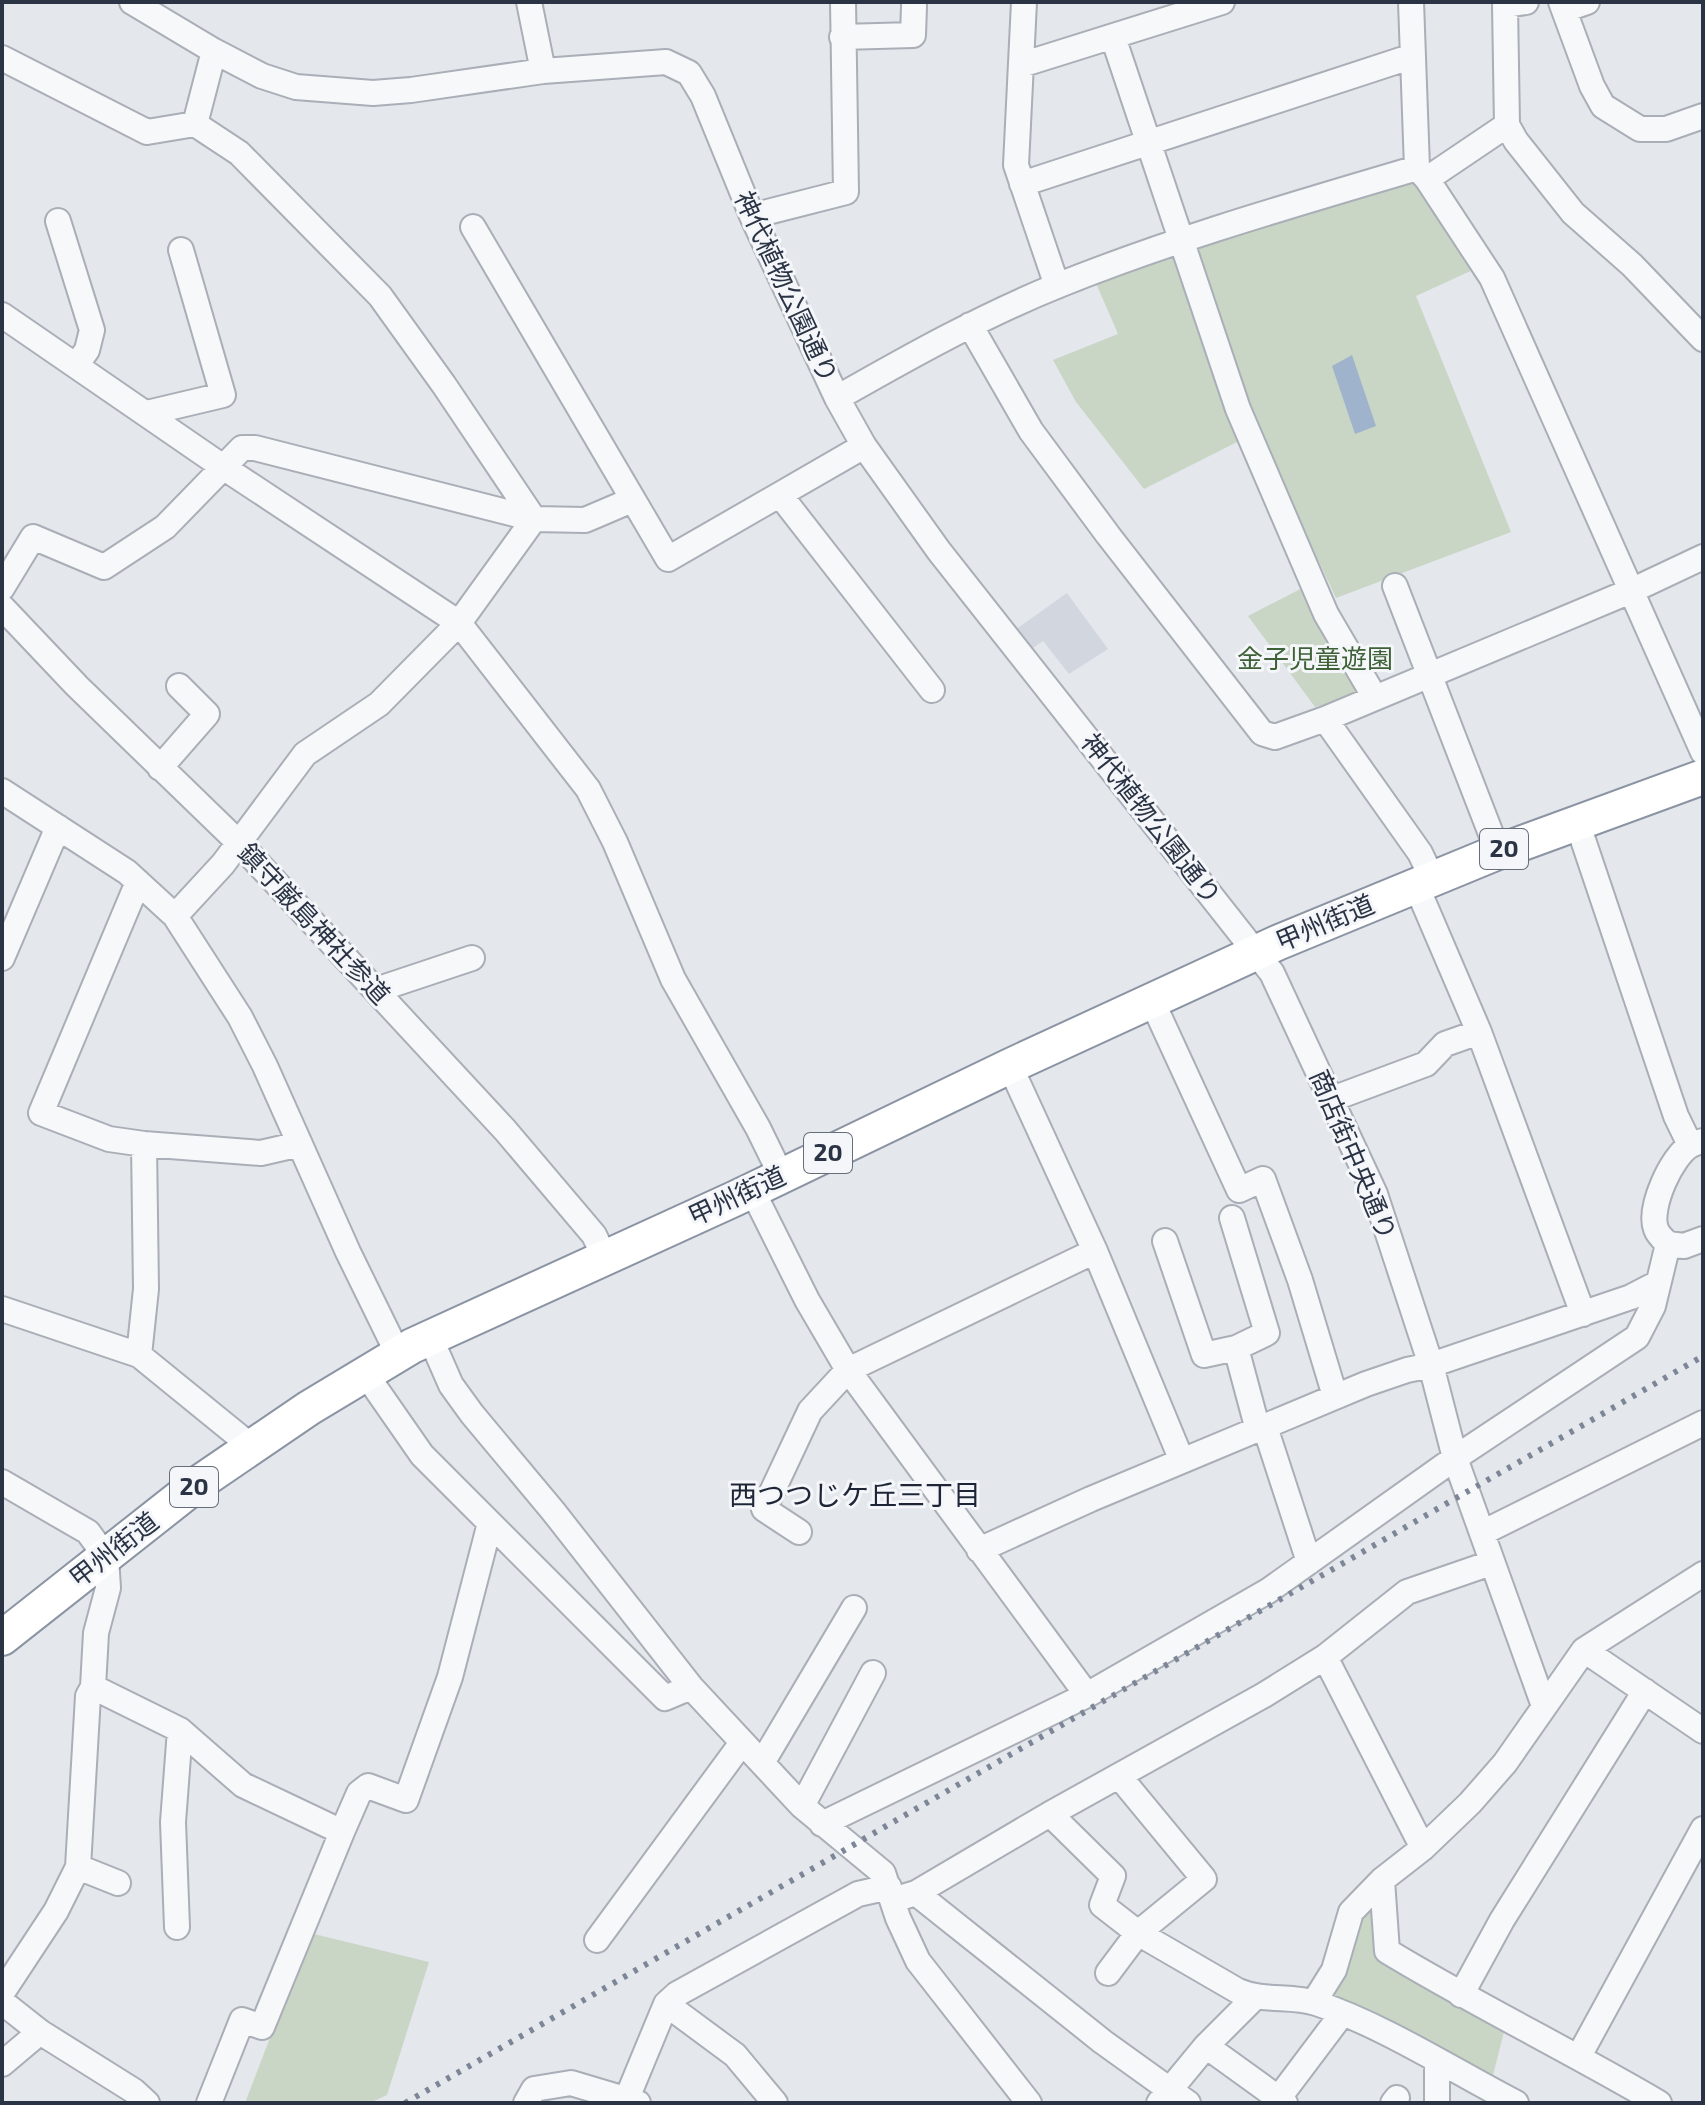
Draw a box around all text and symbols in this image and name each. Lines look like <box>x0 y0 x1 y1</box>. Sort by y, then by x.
street label: 神代植物公園通り <box>729 186 845 387</box>
park label: 金子児童遊園 <box>1237 642 1393 673</box>
street label: 神代植物公園通り <box>1076 727 1228 910</box>
road number: 20 <box>1480 829 1528 869</box>
street label: 鎮守厳島神社参道 <box>233 836 397 1010</box>
street label: 甲州街道 <box>1270 887 1378 956</box>
street label: 商店街中央通り <box>1305 1065 1404 1244</box>
road number: 20 <box>804 1133 852 1173</box>
street label: 甲州街道 <box>683 1159 790 1231</box>
road number: 20 <box>170 1467 218 1507</box>
district label: 西つつじケ丘三丁目 <box>729 1477 981 1511</box>
street label: 甲州街道 <box>63 1505 164 1593</box>

